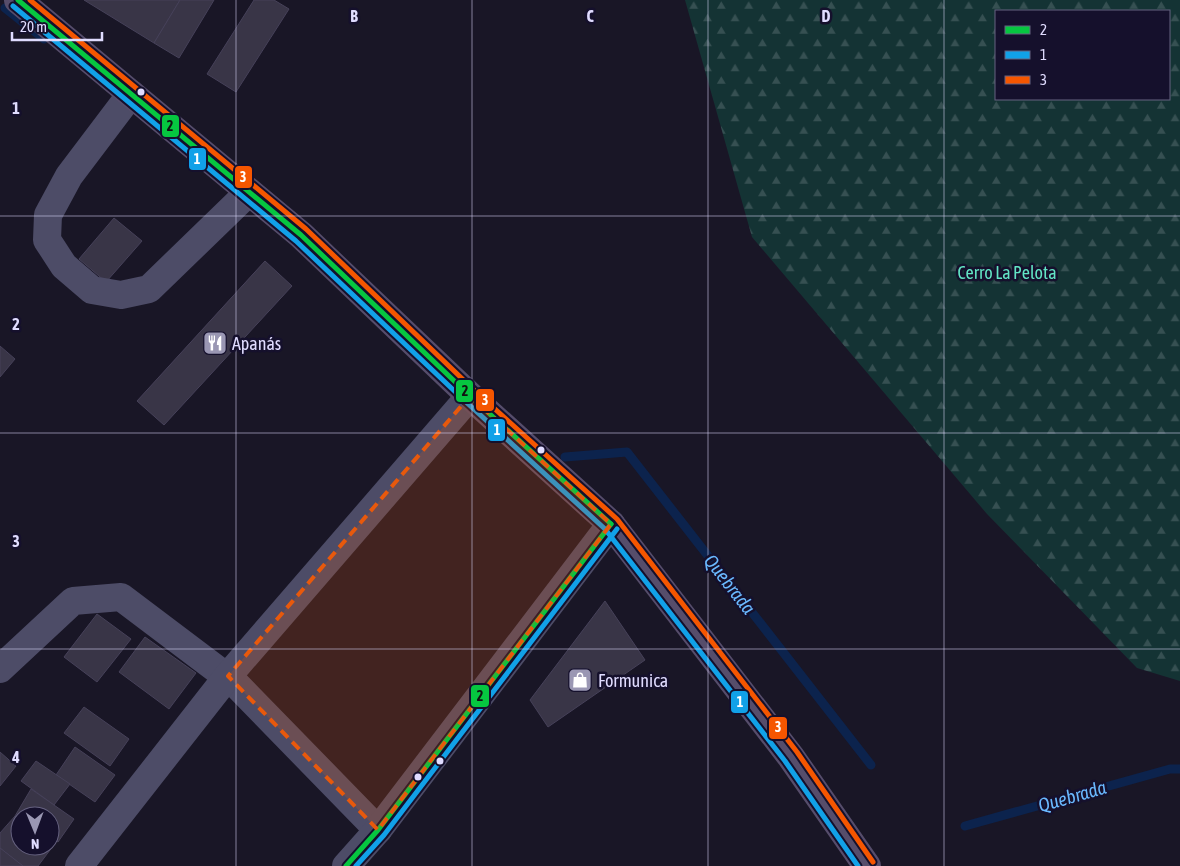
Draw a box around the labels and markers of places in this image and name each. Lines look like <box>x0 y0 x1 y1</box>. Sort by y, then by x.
unlabelled marker <box>136 87 146 97</box>
restaurant icon: Apanás <box>202 330 228 356</box>
place label: Apanás <box>232 333 281 354</box>
unlabelled marker <box>536 445 546 455</box>
shop icon: Formunica <box>567 667 593 693</box>
place label: Formunica <box>598 670 668 691</box>
unlabelled marker <box>435 756 445 766</box>
unlabelled marker <box>413 772 423 782</box>

